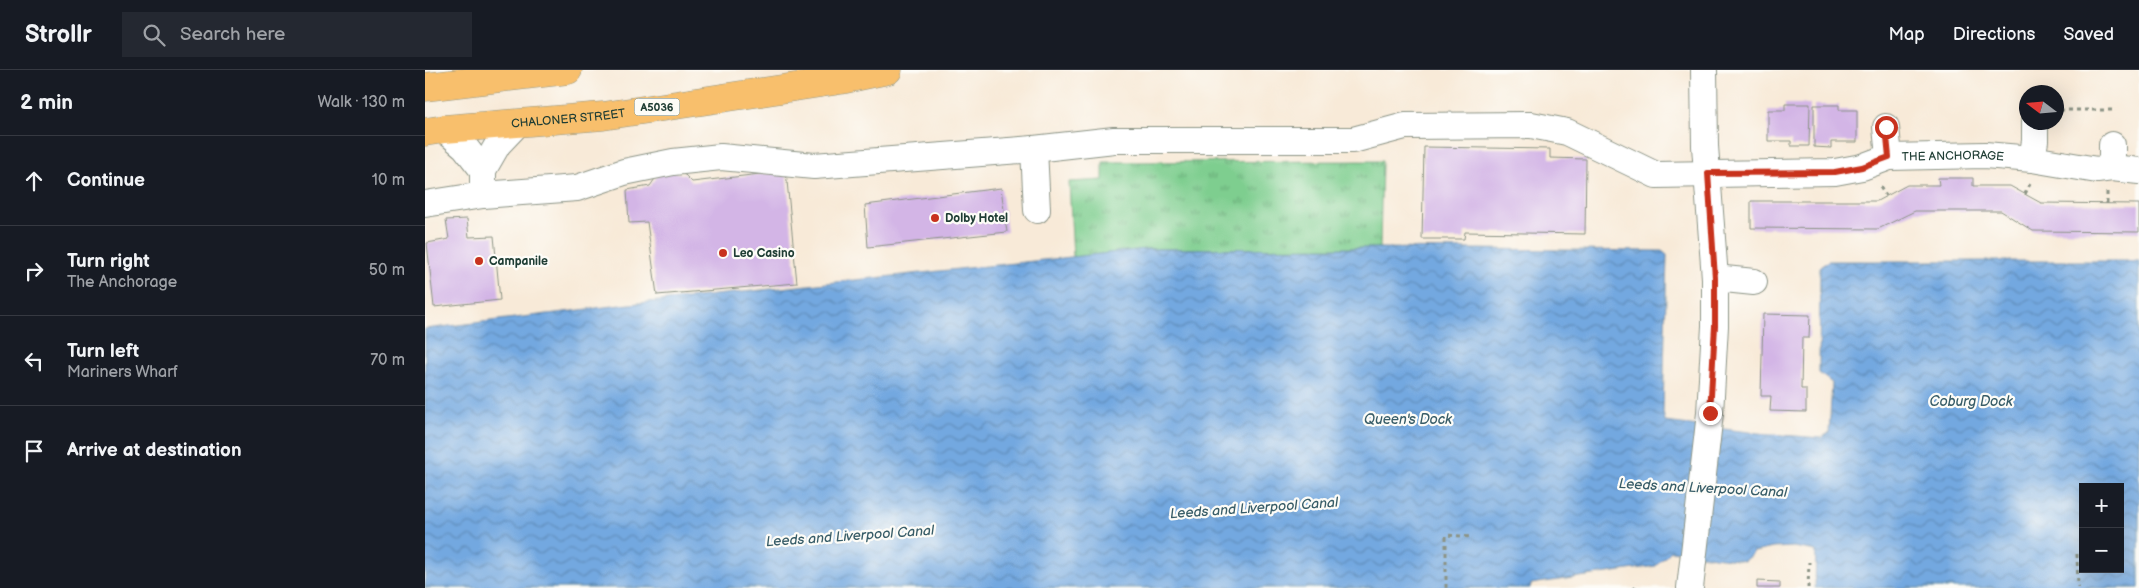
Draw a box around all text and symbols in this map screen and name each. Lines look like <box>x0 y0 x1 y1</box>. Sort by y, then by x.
search box <box>122 12 472 57</box>
text: Strollr <box>25 20 92 49</box>
icon: search <box>140 21 168 49</box>
text: Search here <box>180 23 285 46</box>
text: Map <box>1889 24 1925 45</box>
text: Directions <box>1953 24 2035 45</box>
text: Saved <box>2063 24 2114 45</box>
north arrow <box>2019 85 2064 130</box>
text: 2 min <box>20 90 73 115</box>
text: Walk · 130 m <box>317 93 405 112</box>
road number: A5036 <box>635 98 679 116</box>
street label: CHALONER STREET <box>511 105 627 131</box>
route start <box>1875 116 1898 139</box>
street label: THE ANCHORAGE <box>1901 147 2005 164</box>
icon: ahead <box>20 167 48 195</box>
text: Continue <box>67 169 145 192</box>
text: 10 m <box>372 171 405 190</box>
place label: Dolby Hotel <box>945 211 1008 226</box>
marker: Dolby Hotel <box>929 212 941 224</box>
place label: Leo Casino <box>733 246 795 261</box>
marker: Leo Casino <box>717 247 729 259</box>
text: Turn right <box>67 250 150 273</box>
place label: Campanile <box>489 254 548 269</box>
marker: Campanile <box>473 255 485 267</box>
icon: right <box>20 257 48 285</box>
text: 50 m <box>369 261 405 280</box>
text: The Anchorage <box>67 273 177 292</box>
text: Turn left <box>67 340 139 363</box>
icon: left <box>20 347 48 375</box>
text: 70 m <box>370 351 405 370</box>
text: Mariners Wharf <box>67 363 178 382</box>
water label: Coburg Dock <box>1929 393 2014 410</box>
route end <box>1699 402 1722 425</box>
water label: Queen's Dock <box>1364 411 1453 428</box>
icon: arrive <box>20 437 48 465</box>
text: Arrive at destination <box>67 439 242 462</box>
water label: Leeds and Liverpool Canal <box>1618 475 1788 501</box>
map controls <box>2079 483 2124 573</box>
button: + <box>2079 483 2124 528</box>
water label: Leeds and Liverpool Canal <box>1169 494 1339 522</box>
water label: Leeds and Liverpool Canal <box>765 522 935 550</box>
button: − <box>2079 528 2124 573</box>

